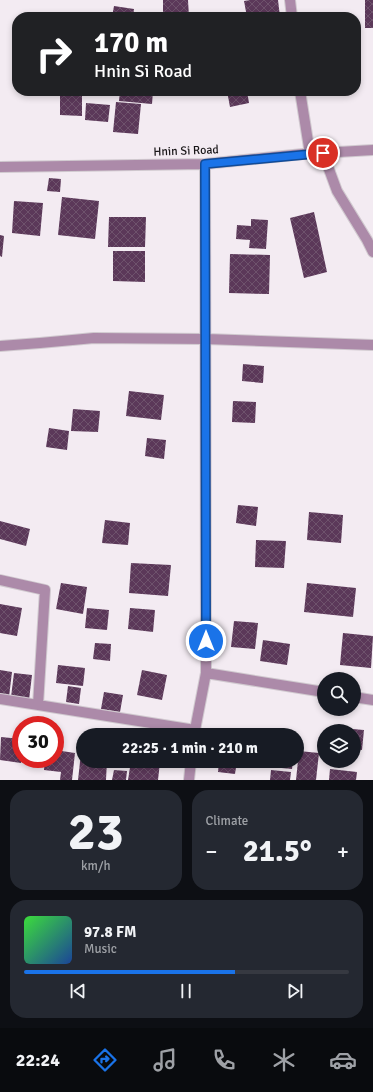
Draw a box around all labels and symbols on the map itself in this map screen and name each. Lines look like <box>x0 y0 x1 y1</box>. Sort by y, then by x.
pin <box>306 136 340 170</box>
street label: Hnin Si Road <box>153 142 219 160</box>
position arrow <box>185 620 227 662</box>
speed limit sign: 30 <box>12 716 64 768</box>

